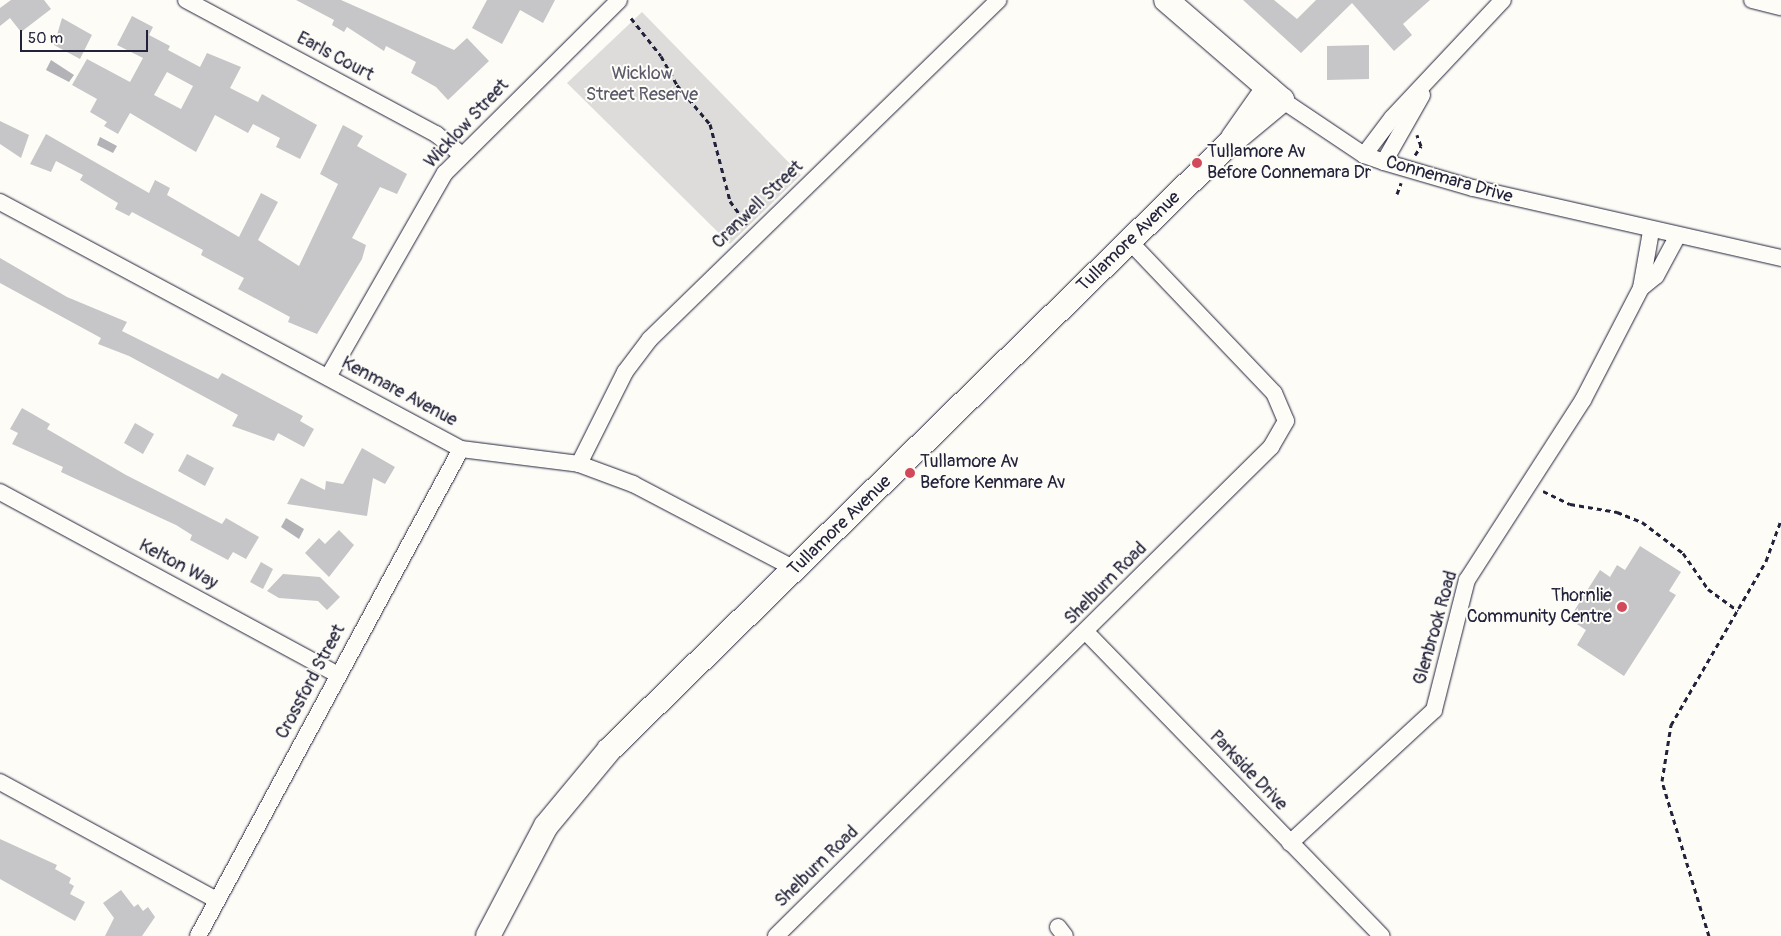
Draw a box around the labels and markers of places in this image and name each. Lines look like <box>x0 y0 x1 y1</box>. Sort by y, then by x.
place label: Tullamore Av Before Connemara Dr <box>1207 142 1371 184</box>
marker: Tullamore Av Before Connemara Dr <box>1191 157 1203 169</box>
place label: Tullamore Av Before Kenmare Av <box>920 452 1065 494</box>
marker: Tullamore Av Before Kenmare Av <box>904 467 916 479</box>
place label: Thornlie Community Centre <box>1467 586 1612 628</box>
marker: Thornlie Community Centre <box>1616 601 1628 613</box>

